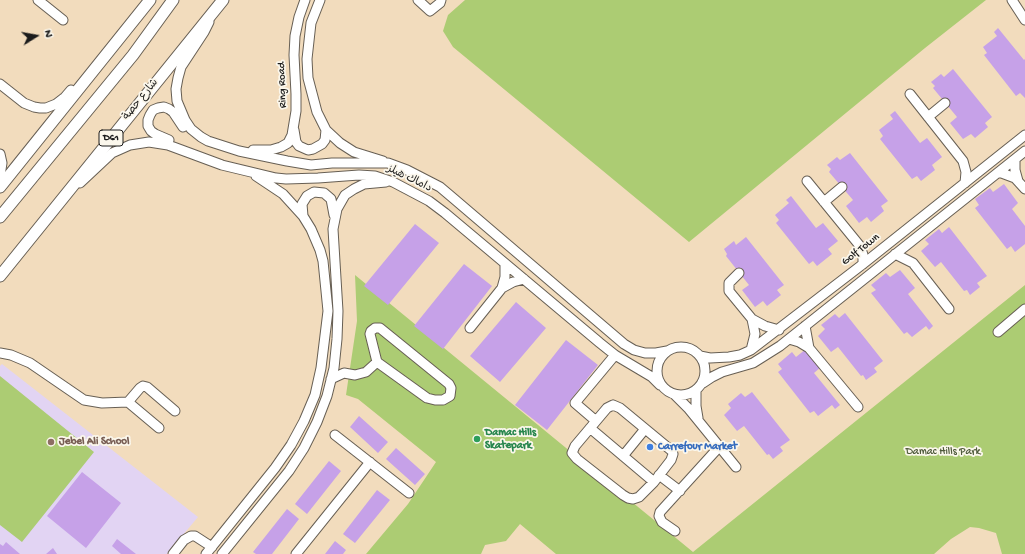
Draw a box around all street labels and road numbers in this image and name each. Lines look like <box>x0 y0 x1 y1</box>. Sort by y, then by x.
street label: Ring Road <box>276 62 290 108</box>
street label: شارع حصة <box>120 77 162 123</box>
road number: D61 <box>99 130 123 146</box>
street label: داماك هيلز <box>384 162 434 196</box>
street label: Golf Town <box>839 231 883 269</box>

